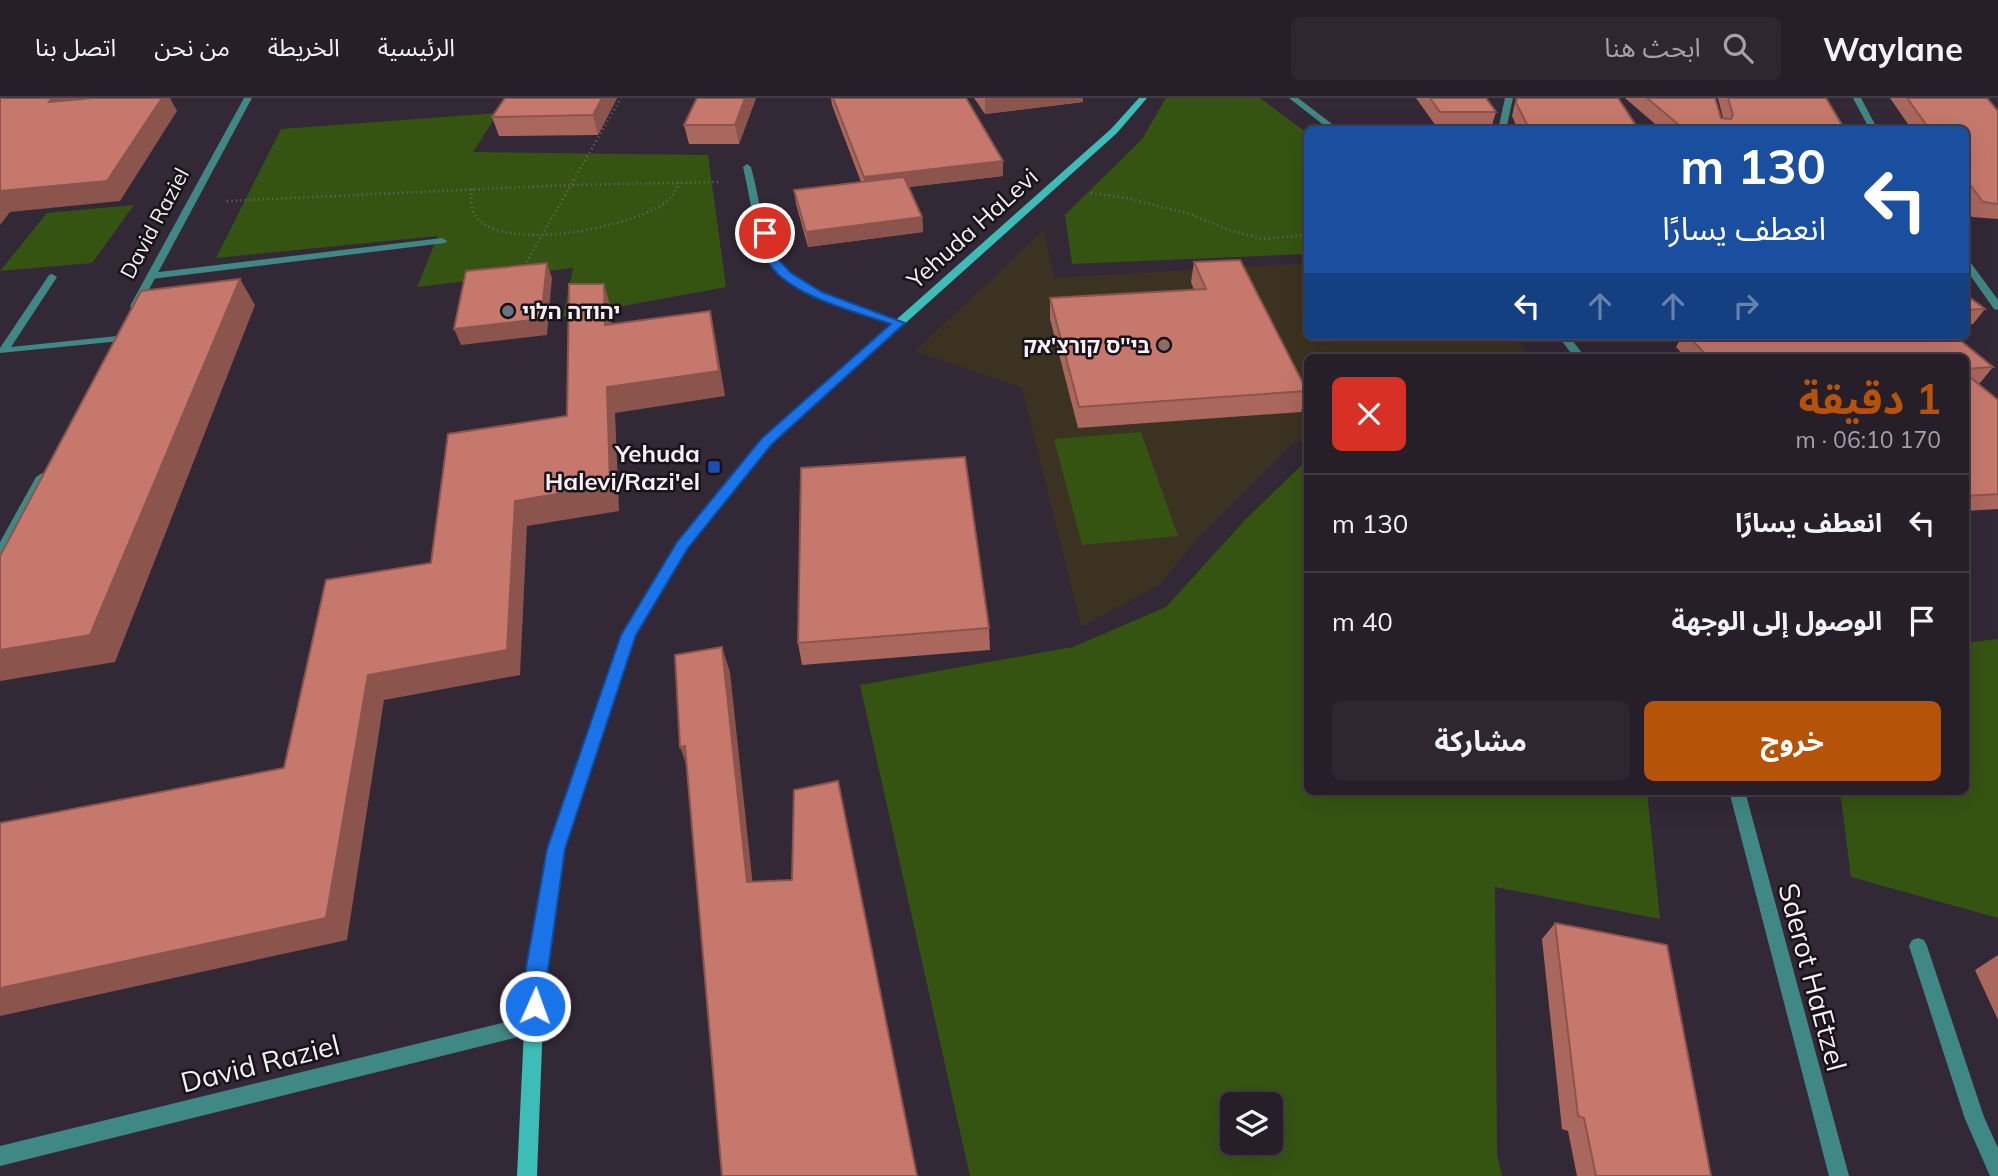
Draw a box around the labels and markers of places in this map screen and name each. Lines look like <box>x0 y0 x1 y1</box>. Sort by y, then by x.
pin <box>735 203 795 263</box>
place label: יהודה הלוי <box>522 298 620 324</box>
marker: יהודה הלוי <box>500 303 516 319</box>
place label: בי''ס קורצ'אק <box>1023 332 1150 358</box>
marker: בי''ס קורצ'אק <box>1156 337 1172 353</box>
place label: Yehuda Halevi/Razi'el <box>545 438 700 496</box>
marker: Yehuda Halevi/Razi'el <box>706 459 722 475</box>

